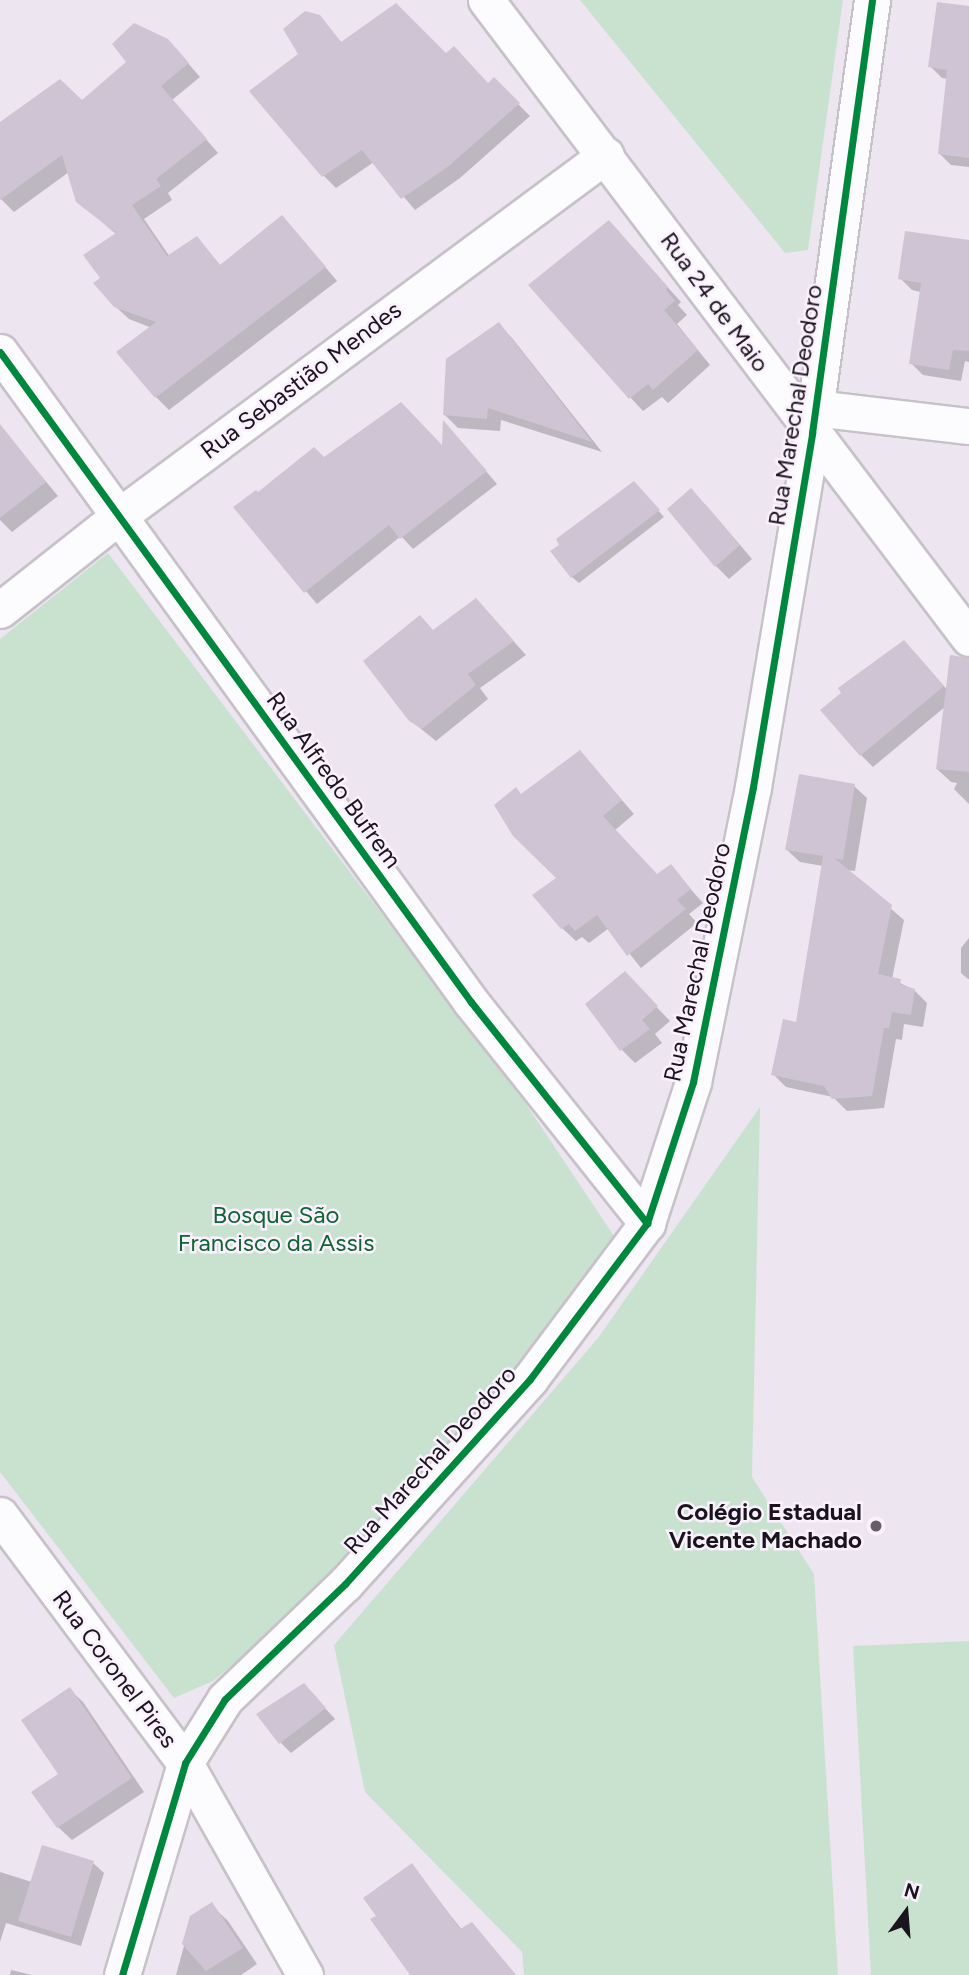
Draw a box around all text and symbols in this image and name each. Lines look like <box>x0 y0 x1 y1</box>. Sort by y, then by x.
street label: Rua 24 de Maio <box>655 226 775 378</box>
street label: Rua Marechal Deodoro <box>762 282 828 528</box>
street label: Rua Sebastião Mendes <box>195 295 407 465</box>
street label: Rua Alfredo Bufrem <box>260 686 408 874</box>
street label: Rua Marechal Deodoro <box>658 840 736 1084</box>
park label: Bosque São Francisco da Assis <box>178 1201 374 1257</box>
street label: Rua Marechal Deodoro <box>338 1360 522 1560</box>
place label: Colégio Estadual Vicente Machado <box>669 1498 862 1554</box>
marker: Colégio Estadual Vicente Machado <box>868 1518 884 1534</box>
street label: Rua Coronel Pires <box>47 1585 183 1753</box>
north arrow <box>871 1877 941 1947</box>
text: N <box>902 1878 922 1904</box>

